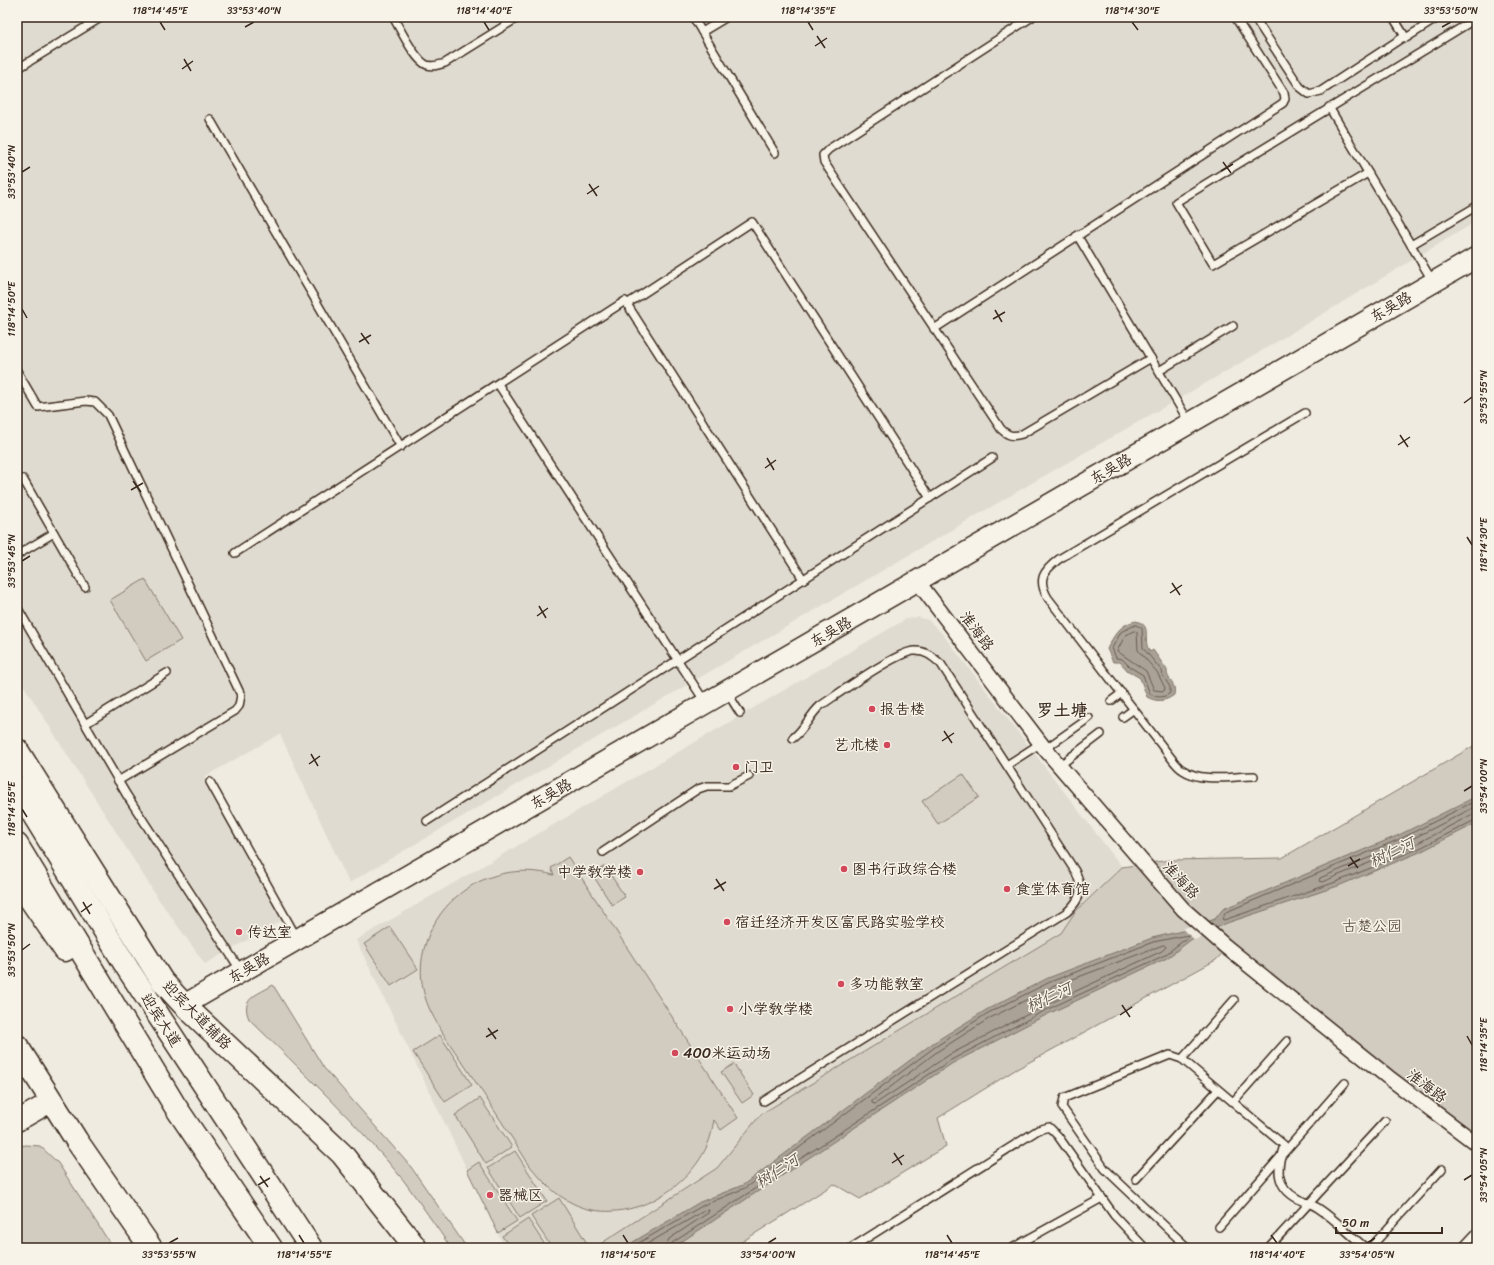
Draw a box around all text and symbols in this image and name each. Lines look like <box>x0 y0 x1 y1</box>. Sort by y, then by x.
text: 118°14'45"E <box>132 2 189 20</box>
text: 33°53'40"N <box>227 2 281 20</box>
text: 118°14'40"E <box>456 2 513 20</box>
text: 118°14'35"E <box>781 2 837 20</box>
text: 118°14'30"E <box>1105 2 1161 20</box>
text: 33°53'50"N <box>1424 2 1478 20</box>
text: 33°53'40"N <box>3 145 21 199</box>
text: 118°14'50"E <box>3 280 21 337</box>
street label: 东吴路 <box>1365 284 1417 330</box>
text: 33°53'55"N <box>1475 370 1493 424</box>
street label: 东吴路 <box>1085 446 1137 492</box>
text: 118°14'30"E <box>1475 516 1493 572</box>
text: 33°53'45"N <box>3 534 21 588</box>
street label: 淮海路 <box>953 605 1001 657</box>
street label: 东吴路 <box>805 609 857 655</box>
district label: 罗土塘 <box>1037 695 1088 725</box>
place label: 报告楼 <box>880 696 925 722</box>
marker: 报告楼 <box>867 704 877 714</box>
place label: 艺术楼 <box>834 732 879 758</box>
marker: 艺术楼 <box>882 740 892 750</box>
place label: 门卫 <box>744 754 774 780</box>
text: 33°54'00"N <box>1475 758 1493 814</box>
marker: 门卫 <box>731 762 741 772</box>
street label: 东吴路 <box>525 771 577 817</box>
text: 118°14'55"E <box>3 780 21 837</box>
water label: 树仁河 <box>1364 827 1423 876</box>
street label: 淮海路 <box>1156 855 1206 905</box>
place label: 图书行政综合楼 <box>852 856 957 882</box>
place label: 中学教学楼 <box>557 859 632 885</box>
marker: 图书行政综合楼 <box>839 864 849 874</box>
marker: 中学教学楼 <box>635 867 645 877</box>
place label: 食堂体育馆 <box>1015 876 1090 902</box>
marker: 食堂体育馆 <box>1002 884 1012 894</box>
place label: 宿迁经济开发区富民路实验学校 <box>735 909 945 935</box>
park label: 古楚公园 <box>1342 913 1402 939</box>
marker: 宿迁经济开发区富民路实验学校 <box>722 917 732 927</box>
place label: 传达室 <box>247 919 292 945</box>
text: 33°53'50"N <box>3 923 21 977</box>
marker: 传达室 <box>234 927 244 937</box>
street label: 东吴路 <box>223 945 275 991</box>
place label: 多功能教室 <box>849 971 924 997</box>
water label: 树仁河 <box>1021 972 1080 1020</box>
street label: 迎宾大道辅路 <box>159 977 235 1053</box>
marker: 多功能教室 <box>836 979 846 989</box>
street label: 迎宾大道 <box>137 990 185 1050</box>
place label: 小学教学楼 <box>738 996 813 1022</box>
marker: 小学教学楼 <box>725 1004 735 1014</box>
text: 118°14'35"E <box>1475 1016 1493 1072</box>
place label: 400米运动场 <box>683 1040 771 1066</box>
marker: 400米运动场 <box>670 1048 680 1058</box>
street label: 淮海路 <box>1401 1062 1453 1110</box>
water label: 树仁河 <box>749 1144 808 1196</box>
text: 33°54'05"N <box>1475 1148 1493 1202</box>
place label: 器械区 <box>498 1182 543 1208</box>
marker: 器械区 <box>485 1190 495 1200</box>
scale bar <box>1336 1209 1442 1235</box>
text: 50 m <box>1342 1212 1369 1234</box>
text: 33°53'55"N <box>142 1246 196 1264</box>
text: 118°14'55"E <box>276 1246 333 1264</box>
text: 118°14'50"E <box>600 1246 657 1264</box>
text: 33°54'00"N <box>740 1246 796 1264</box>
text: 118°14'45"E <box>924 1246 981 1264</box>
text: 118°14'40"E <box>1249 1246 1306 1264</box>
text: 33°54'05"N <box>1340 1246 1394 1264</box>

